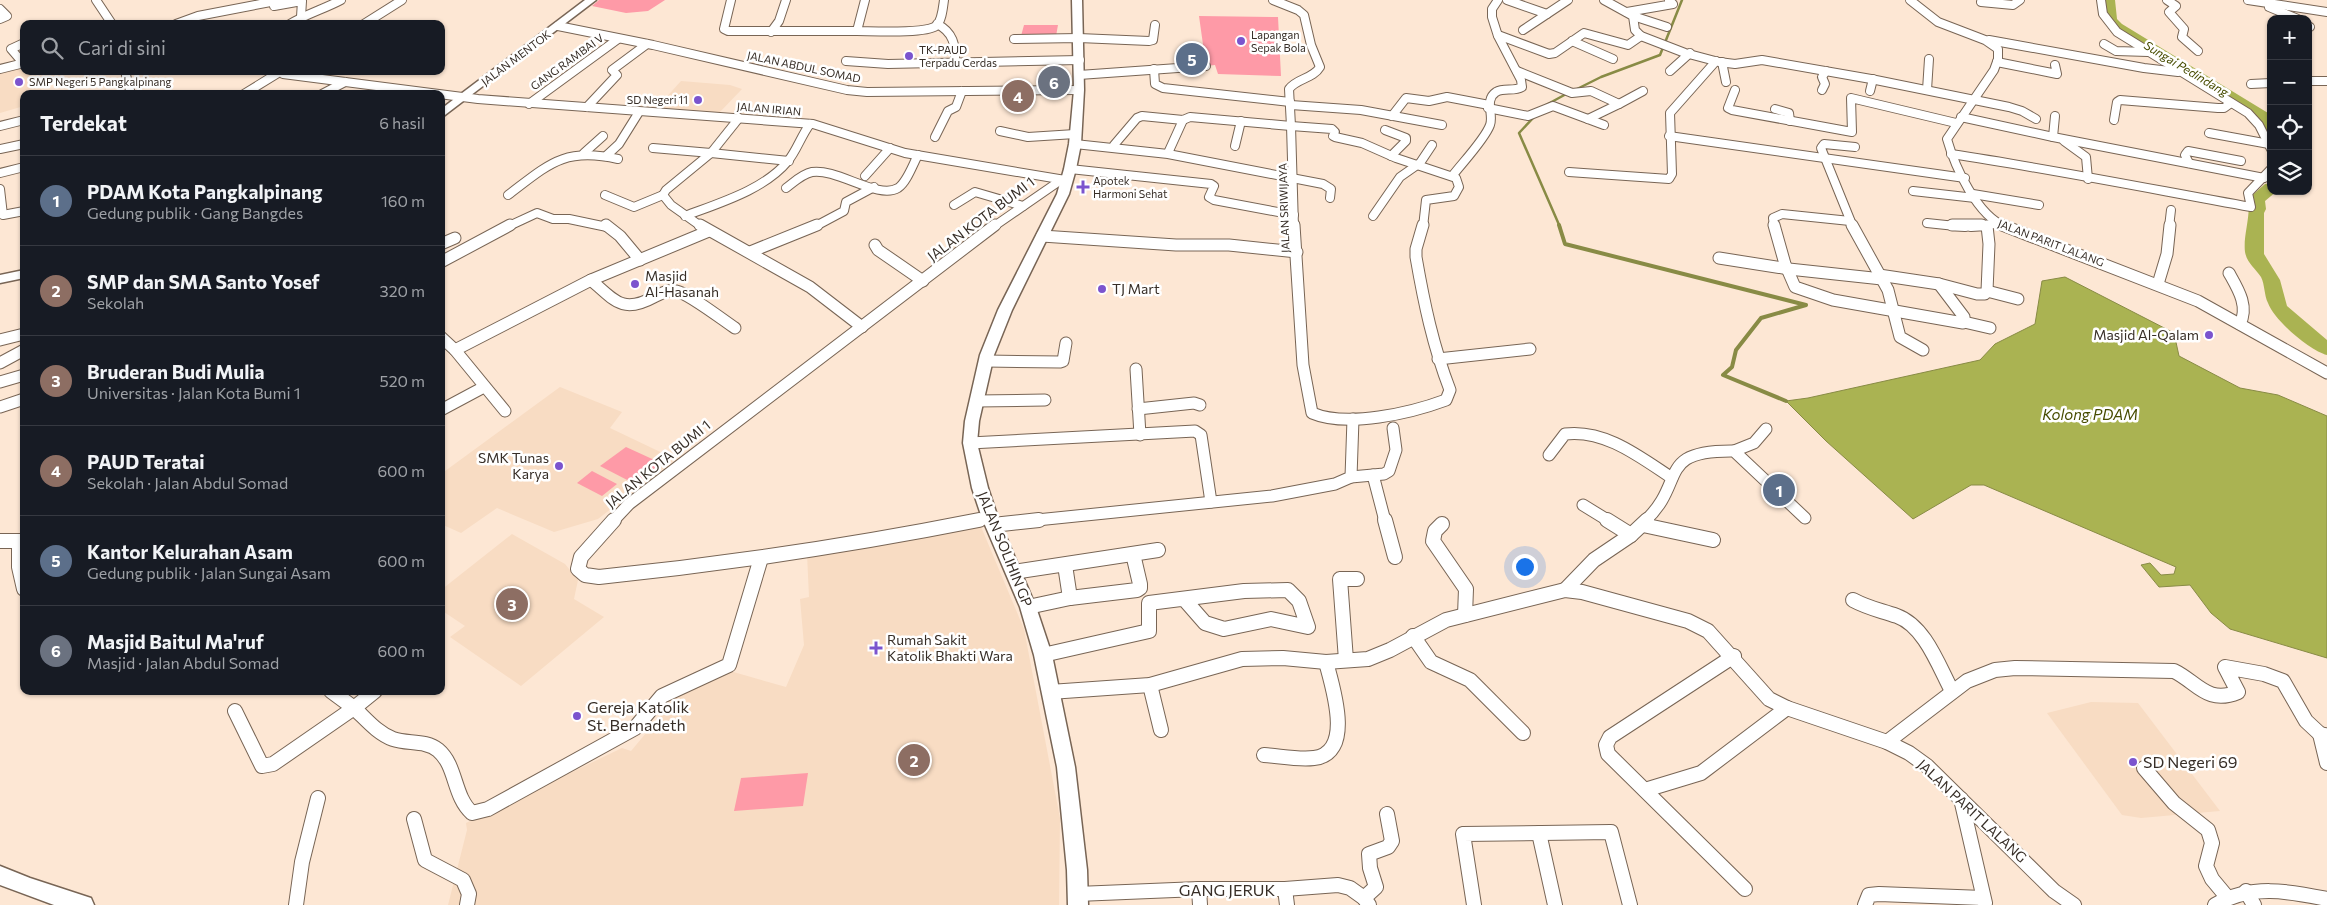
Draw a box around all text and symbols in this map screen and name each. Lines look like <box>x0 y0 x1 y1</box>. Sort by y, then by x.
map controls <box>2267 15 2312 195</box>
button: + <box>2267 15 2312 60</box>
search box <box>20 20 445 75</box>
street label: JALAN MENTOK <box>478 27 554 89</box>
place label: Lapangan Sepak Bola <box>1251 28 1306 54</box>
street label: GANG RAMBAI V <box>528 31 606 92</box>
icon: search <box>38 34 66 62</box>
marker: Lapangan Sepak Bola <box>1235 35 1247 47</box>
text: Cari di sini <box>78 36 166 59</box>
water label: Sungai Pedindang <box>2142 37 2232 99</box>
pin: 5 <box>1176 40 1208 78</box>
place label: TK-PAUD Terpadu Cerdas <box>919 43 997 69</box>
street label: JALAN ABDUL SOMAD <box>746 48 862 86</box>
marker: TK-PAUD Terpadu Cerdas <box>903 50 915 62</box>
button: − <box>2267 60 2312 105</box>
pin: 6 <box>1038 63 1070 101</box>
place label: SMP Negeri 5 Pangkalpinang <box>29 75 172 88</box>
marker: SMP Negeri 5 Pangkalpinang <box>13 76 25 88</box>
pin: 4 <box>1002 77 1034 115</box>
place label: SD Negeri 11 <box>627 93 688 106</box>
marker: SD Negeri 11 <box>692 94 704 106</box>
street label: JALAN IRIAN <box>736 99 802 119</box>
button: locate <box>2267 105 2312 150</box>
text: Terdekat <box>40 110 127 135</box>
text: 6 hasil <box>379 113 425 132</box>
button: layers <box>2267 150 2312 195</box>
street label: JALAN SRIWIJAYA <box>1275 162 1293 253</box>
street label: JALAN KOTA BUMI 1 <box>924 173 1038 264</box>
place label: Apotek Harmoni Sehat <box>1093 174 1168 200</box>
text: PDAM Kota Pangkalpinang <box>87 180 323 203</box>
marker: Apotek Harmoni Sehat <box>1077 181 1089 193</box>
text: 1 <box>52 191 60 210</box>
text: 160 m <box>381 191 425 210</box>
text: Gedung publik · Gang Bangdes <box>87 203 303 222</box>
street label: JALAN PARIT LALANG <box>1996 216 2106 270</box>
place label: Masjid Al-Hasanah <box>645 267 719 300</box>
text: SMP dan SMA Santo Yosef <box>87 270 320 293</box>
marker: Masjid Al-Hasanah <box>629 278 641 290</box>
place label: TJ Mart <box>1112 280 1160 297</box>
text: 2 <box>51 281 61 300</box>
text: 320 m <box>380 281 425 300</box>
marker: TJ Mart <box>1096 283 1108 295</box>
text: Sekolah <box>87 293 144 312</box>
place label: Masjid Al-Qalam <box>2093 326 2199 343</box>
marker: Masjid Al-Qalam <box>2203 329 2215 341</box>
text: Bruderan Budi Mulia <box>87 360 265 383</box>
text: 3 <box>51 371 61 390</box>
text: 520 m <box>380 371 425 390</box>
text: Universitas · Jalan Kota Bumi 1 <box>87 383 300 402</box>
water label: Kolong PDAM <box>2042 405 2138 423</box>
street label: JALAN KOTA BUMI 1 <box>602 416 713 511</box>
place label: SMK Tunas Karya <box>478 449 549 482</box>
text: PAUD Teratai <box>87 450 205 473</box>
marker: SMK Tunas Karya <box>553 460 565 472</box>
text: 4 <box>51 461 61 480</box>
text: 600 m <box>377 461 425 480</box>
pin: 1 <box>1763 471 1795 509</box>
text: Sekolah · Jalan Abdul Somad <box>87 473 288 492</box>
street label: JALAN SOLIHIN GP <box>975 489 1036 609</box>
text: Kantor Kelurahan Asam <box>87 540 293 563</box>
text: 5 <box>51 551 61 570</box>
text: 600 m <box>377 551 425 570</box>
your location <box>1512 554 1538 580</box>
text: Gedung publik · Jalan Sungai Asam <box>87 563 331 582</box>
pin: 3 <box>496 585 528 623</box>
text: Masjid Baitul Ma'ruf <box>87 630 264 653</box>
place label: Rumah Sakit Katolik Bhakti Wara <box>887 631 1013 664</box>
text: 6 <box>51 641 61 660</box>
text: 600 m <box>377 641 425 660</box>
marker: Rumah Sakit Katolik Bhakti Wara <box>869 641 883 655</box>
text: Masjid · Jalan Abdul Somad <box>87 653 279 672</box>
place label: Gereja Katolik St. Bernadeth <box>587 697 690 734</box>
marker: Gereja Katolik St. Bernadeth <box>571 710 583 722</box>
pin: 2 <box>898 741 930 779</box>
place label: SD Negeri 69 <box>2143 752 2237 771</box>
street label: JALAN PARIT LALANG <box>1914 755 2031 866</box>
marker: SD Negeri 69 <box>2127 756 2139 768</box>
street label: GANG JERUK <box>1179 880 1276 899</box>

